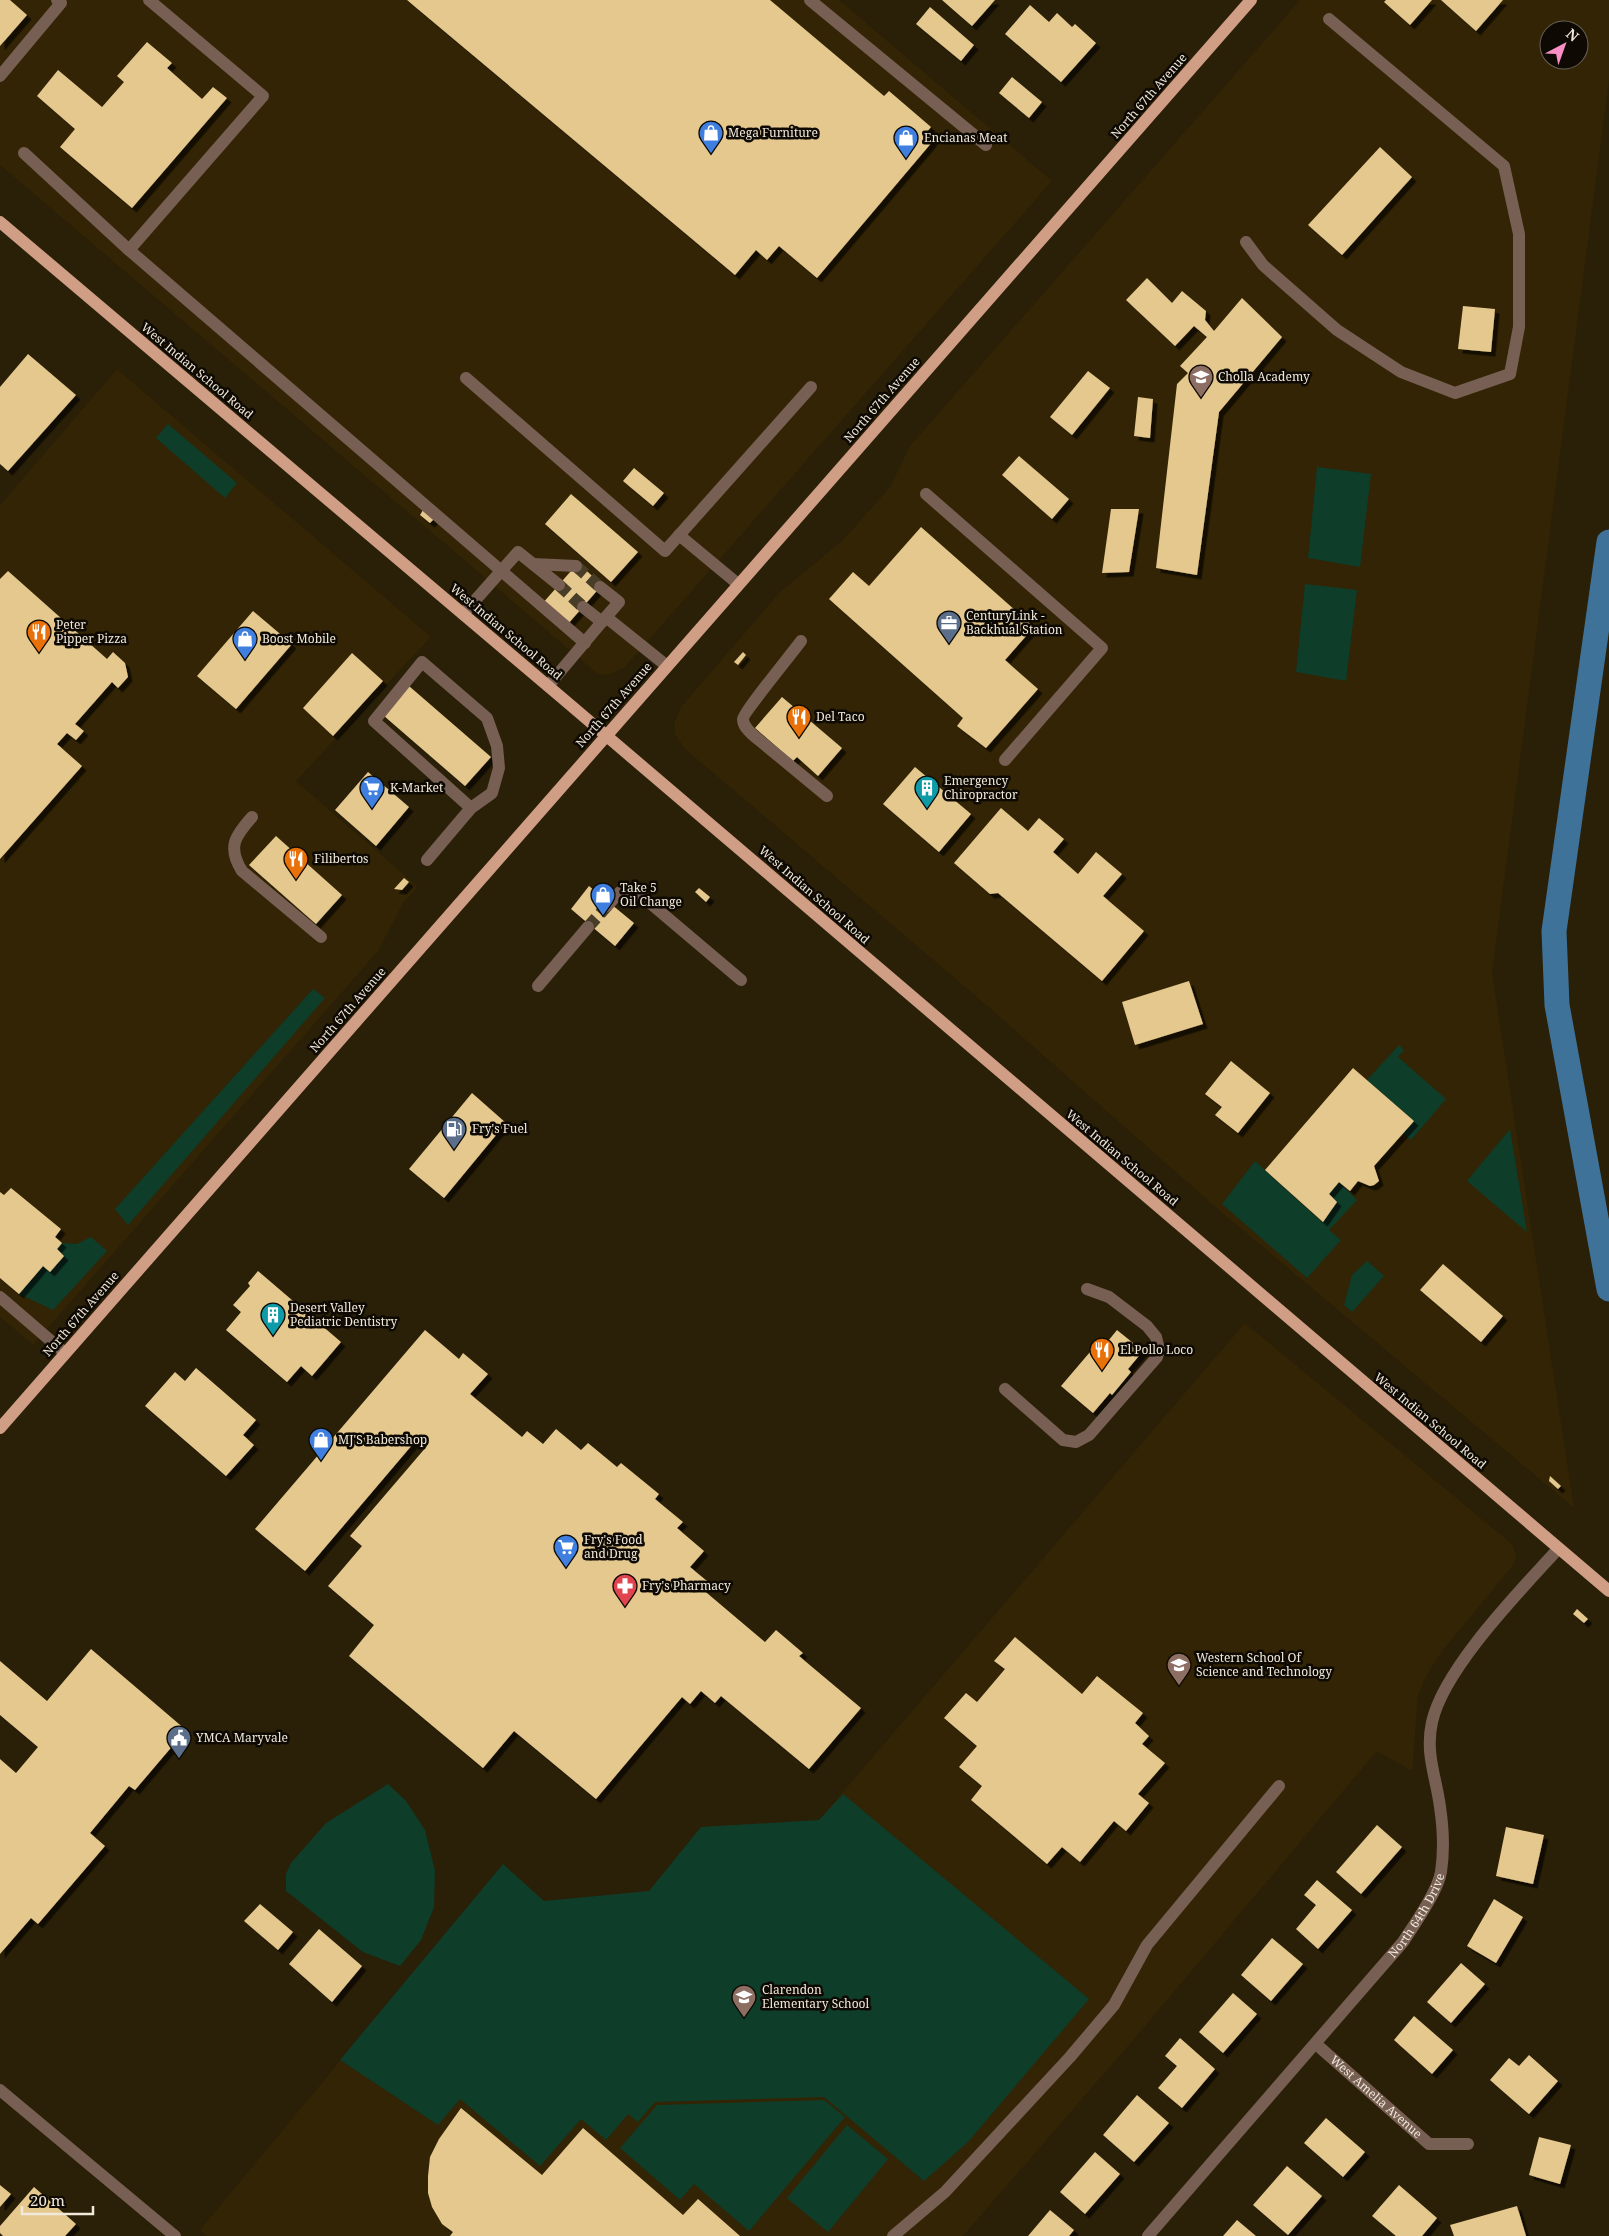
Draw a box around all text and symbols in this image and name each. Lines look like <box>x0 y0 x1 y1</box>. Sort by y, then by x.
north arrow <box>1539 20 1589 70</box>
text: N <box>1562 24 1583 46</box>
street label: North 67th Avenue <box>1107 49 1190 142</box>
shop icon: Mega Furniture <box>698 120 724 154</box>
place label: Mega Furniture <box>728 124 818 141</box>
shop icon: Encianas Meat <box>893 125 919 159</box>
place label: Encianas Meat <box>924 129 1007 146</box>
street label: West Indian School Road <box>138 319 258 423</box>
street label: North 67th Avenue <box>840 353 923 446</box>
school or university icon: Cholla Academy <box>1188 364 1214 398</box>
place label: Cholla Academy <box>1218 368 1310 385</box>
street label: West Indian School Road <box>447 580 567 684</box>
place label: CenturyLink - Backhual Station <box>966 607 1063 638</box>
office icon: CenturyLink - Backhual Station <box>936 610 962 644</box>
place label: Peter Pipper Pizza <box>56 616 127 647</box>
restaurant icon: Peter Pipper Pizza <box>26 619 52 653</box>
shop icon: Boost Mobile <box>232 626 258 660</box>
place label: Boost Mobile <box>262 630 336 647</box>
street label: North 67th Avenue <box>572 658 655 751</box>
restaurant icon: Del Taco <box>786 704 812 738</box>
place label: Del Taco <box>816 708 865 725</box>
place label: Emergency Chiropractor <box>944 772 1018 803</box>
supermarket icon: K-Market <box>359 775 385 809</box>
building icon: Emergency Chiropractor <box>914 775 940 809</box>
place label: K-Market <box>390 779 443 796</box>
street label: West Indian School Road <box>755 842 874 948</box>
restaurant icon: Filibertos <box>283 846 309 880</box>
place label: Filibertos <box>314 850 368 867</box>
place label: Take 5 Oil Change <box>620 879 682 910</box>
shop icon: Take 5 Oil Change <box>590 882 616 916</box>
street label: North 67th Avenue <box>306 963 389 1056</box>
street label: West Indian School Road <box>1063 1106 1183 1210</box>
fuel station icon: Fry's Fuel <box>441 1116 467 1150</box>
place label: Fry's Fuel <box>472 1120 528 1137</box>
street label: North 67th Avenue <box>39 1267 122 1360</box>
place label: Desert Valley Pediatric Dentistry <box>290 1299 398 1330</box>
building icon: Desert Valley Pediatric Dentistry <box>260 1302 286 1336</box>
restaurant icon: El Pollo Loco <box>1089 1337 1115 1371</box>
place label: El Pollo Loco <box>1120 1341 1193 1358</box>
street label: West Indian School Road <box>1371 1369 1491 1473</box>
shop icon: MJ'S Babershop <box>308 1427 334 1461</box>
place label: MJ'S Babershop <box>338 1431 427 1448</box>
place label: Fry's Food and Drug <box>584 1531 643 1562</box>
supermarket icon: Fry's Food and Drug <box>553 1534 579 1568</box>
pharmacy icon: Fry's Pharmacy <box>612 1573 638 1607</box>
place label: Fry's Pharmacy <box>642 1577 731 1594</box>
place label: Western School Of Science and Technology <box>1196 1649 1332 1680</box>
school or university icon: Western School Of Science and Technology <box>1166 1652 1192 1686</box>
public building icon: YMCA Maryvale <box>166 1725 192 1759</box>
place label: YMCA Maryvale <box>195 1729 288 1746</box>
street label: North 64th Drive <box>1384 1871 1448 1961</box>
place label: Clarendon Elementary School <box>762 1981 870 2012</box>
school or university icon: Clarendon Elementary School <box>731 1984 757 2018</box>
street label: West Amelia Avenue <box>1327 2051 1426 2142</box>
scale bar <box>22 2184 94 2216</box>
text: 20 m <box>30 2190 65 2210</box>

